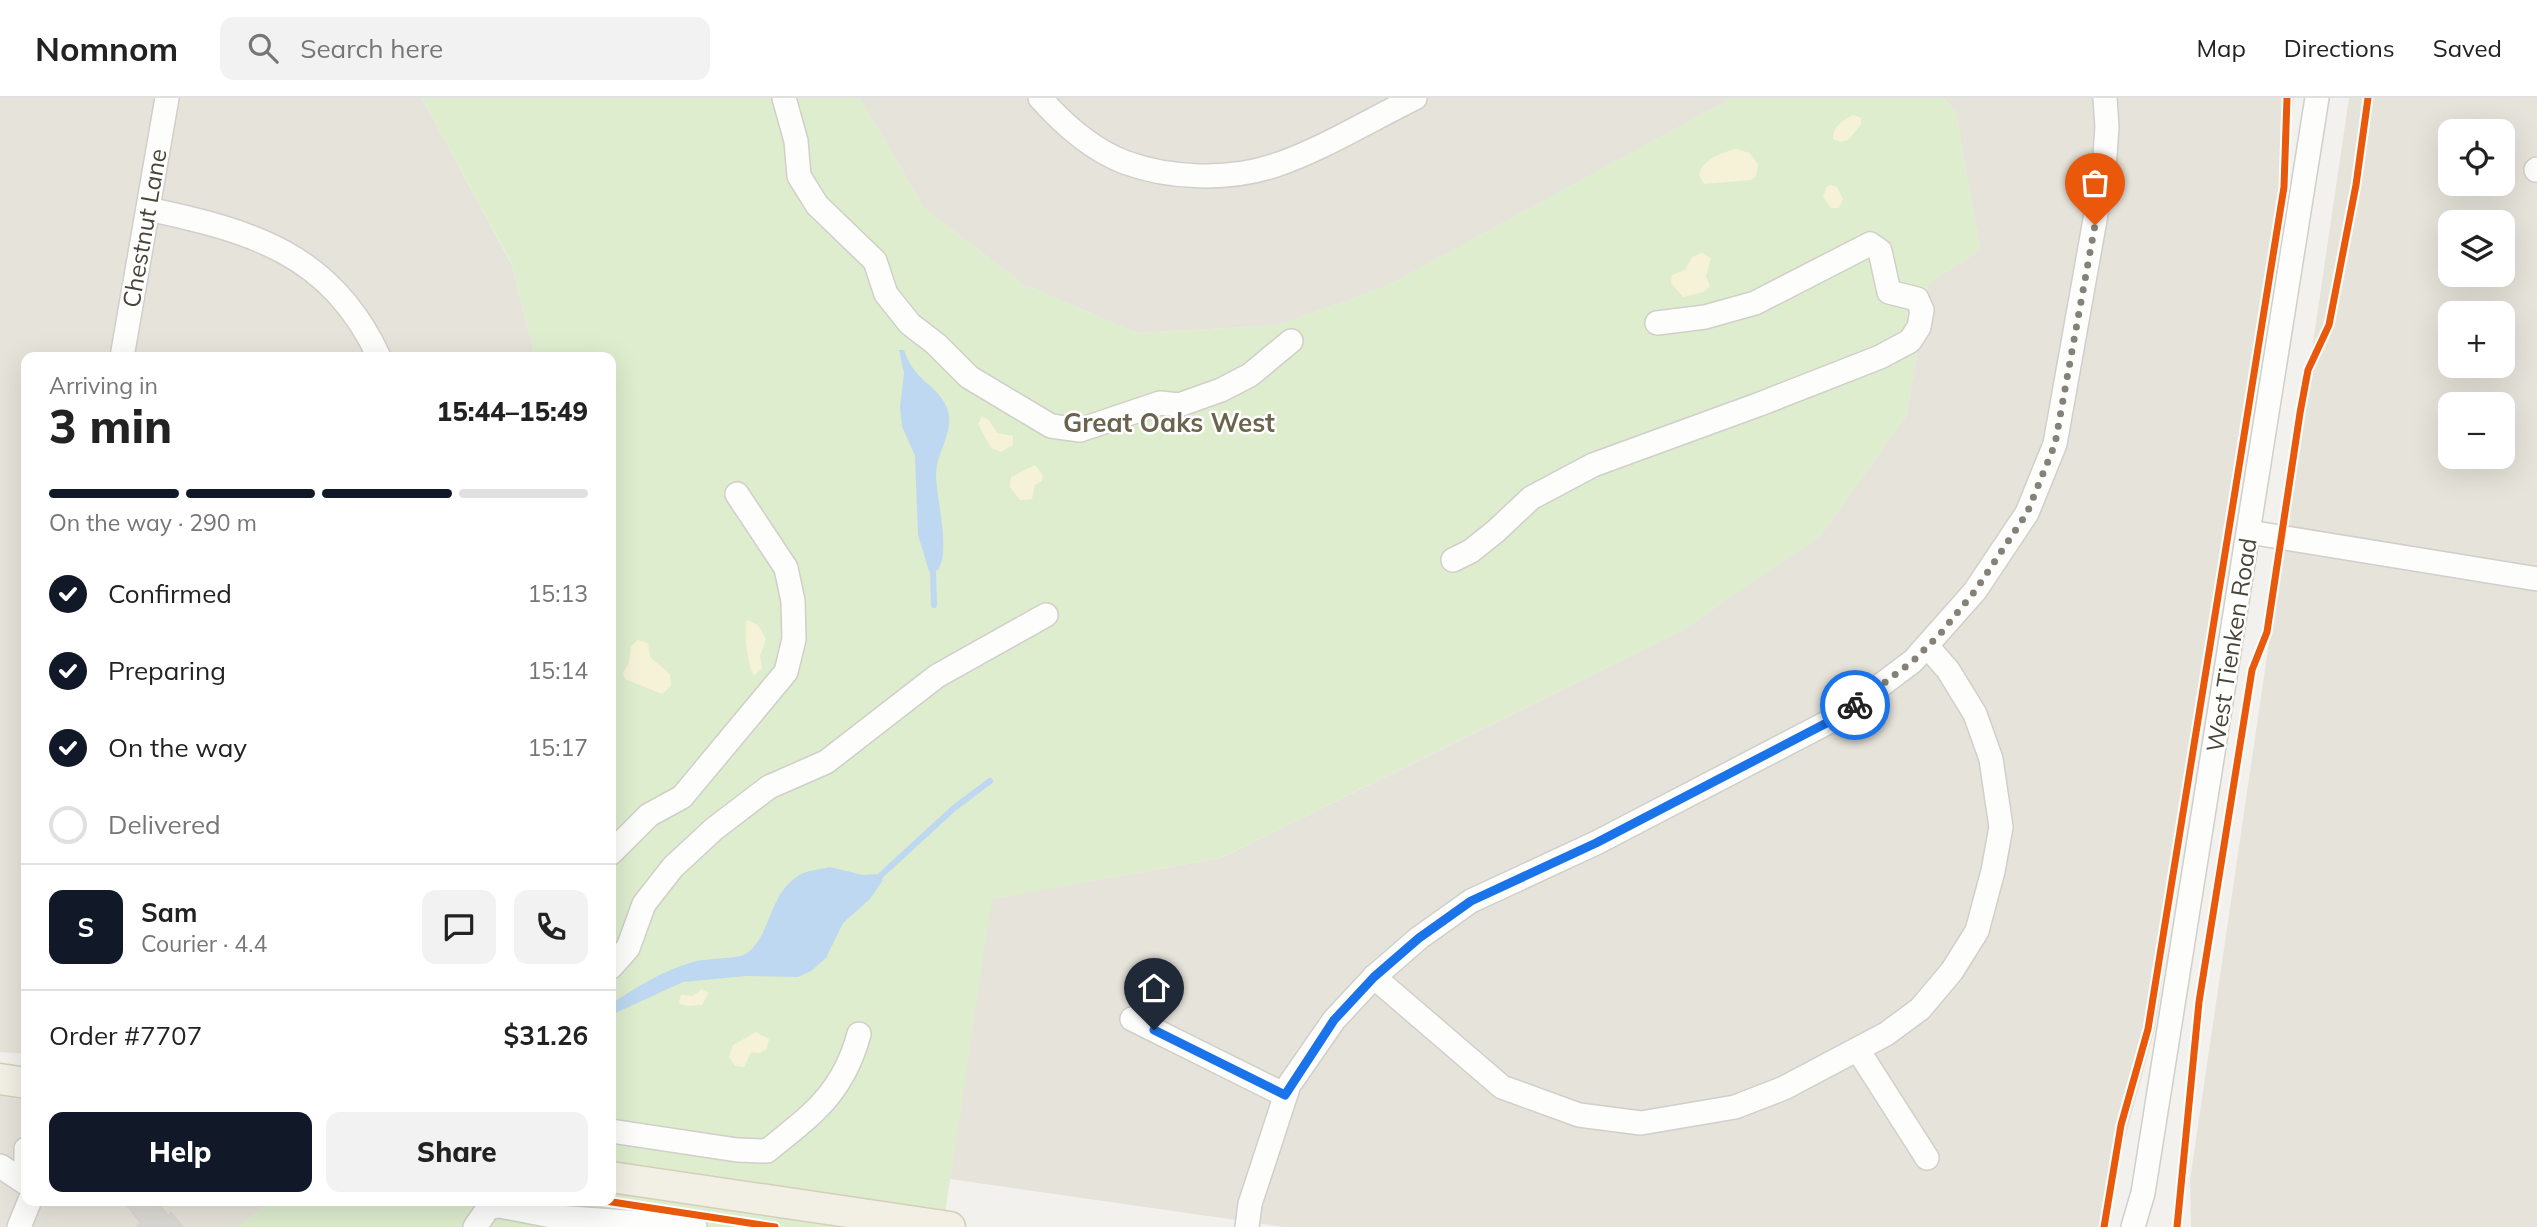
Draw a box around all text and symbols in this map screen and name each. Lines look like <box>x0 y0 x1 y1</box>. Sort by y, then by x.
search box <box>220 17 710 80</box>
text: Nomnom <box>35 28 178 69</box>
icon: search <box>244 29 282 67</box>
text: Search here <box>300 32 443 65</box>
text: Map <box>2196 33 2246 63</box>
text: Directions <box>2284 33 2395 63</box>
text: Saved <box>2433 33 2502 63</box>
map controls <box>2438 119 2515 469</box>
button: locate <box>2438 119 2515 196</box>
street label: Chestnut Lane <box>115 146 173 310</box>
pin <box>2065 153 2125 225</box>
icon: bag <box>2076 164 2114 202</box>
button: layers <box>2438 210 2515 287</box>
button: + <box>2438 301 2515 378</box>
text: Arriving in <box>49 371 158 400</box>
button: − <box>2438 392 2515 469</box>
text: 15:44–15:49 <box>437 395 588 428</box>
text: 3 min <box>49 397 172 455</box>
district label: Great Oaks West <box>1063 406 1275 439</box>
text: On the way · 290 m <box>49 508 257 537</box>
street label: West Tienken Road <box>2199 536 2263 754</box>
icon: check <box>49 575 87 613</box>
text: Confirmed <box>108 577 232 610</box>
text: 15:13 <box>528 579 588 608</box>
icon: check <box>49 652 87 690</box>
text: Preparing <box>108 654 226 687</box>
text: 15:14 <box>528 656 588 685</box>
courier <box>1820 670 1890 740</box>
icon: bike <box>1836 686 1874 724</box>
icon: check <box>49 729 87 767</box>
text: On the way <box>108 731 247 764</box>
text: 15:17 <box>528 733 588 762</box>
text: Delivered <box>108 808 221 841</box>
button: chat <box>422 890 496 964</box>
button: phone <box>514 890 588 964</box>
text: Sam <box>141 896 197 929</box>
text: S <box>78 911 94 944</box>
text: Courier · 4.4 <box>141 929 267 958</box>
pin <box>1124 958 1184 1030</box>
icon: home <box>1135 969 1173 1007</box>
text: Order #7707 <box>49 1019 202 1052</box>
text: $31.26 <box>504 1019 588 1052</box>
button: Help <box>49 1112 312 1192</box>
button: Share <box>326 1112 588 1192</box>

